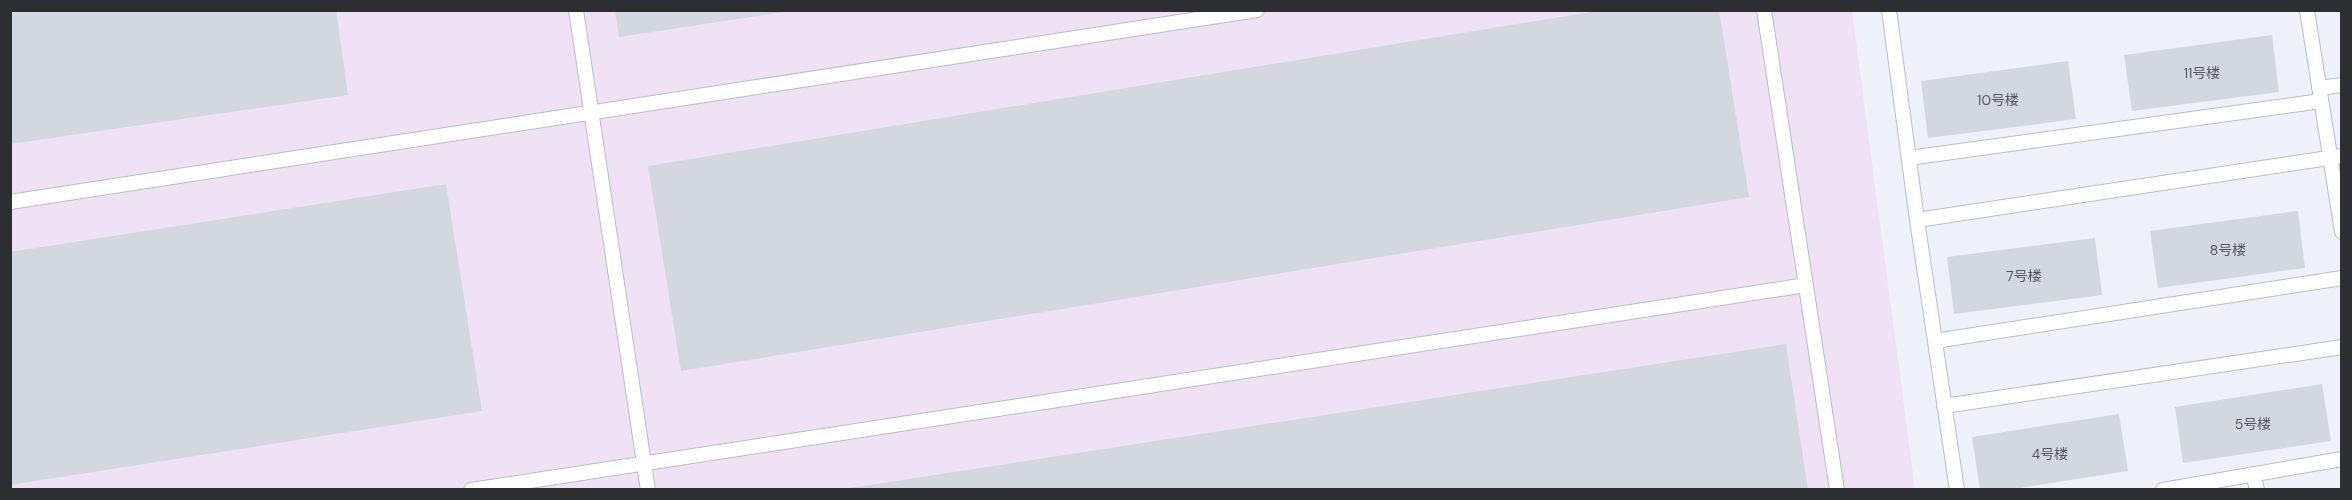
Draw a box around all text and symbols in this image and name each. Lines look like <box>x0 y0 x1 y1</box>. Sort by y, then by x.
house number: 11号楼 <box>2184 64 2220 82</box>
house number: 10号楼 <box>1977 91 2019 109</box>
house number: 8号楼 <box>2210 241 2246 259</box>
house number: 7号楼 <box>2006 267 2042 285</box>
house number: 5号楼 <box>2235 415 2271 433</box>
house number: 4号楼 <box>2032 445 2068 463</box>

